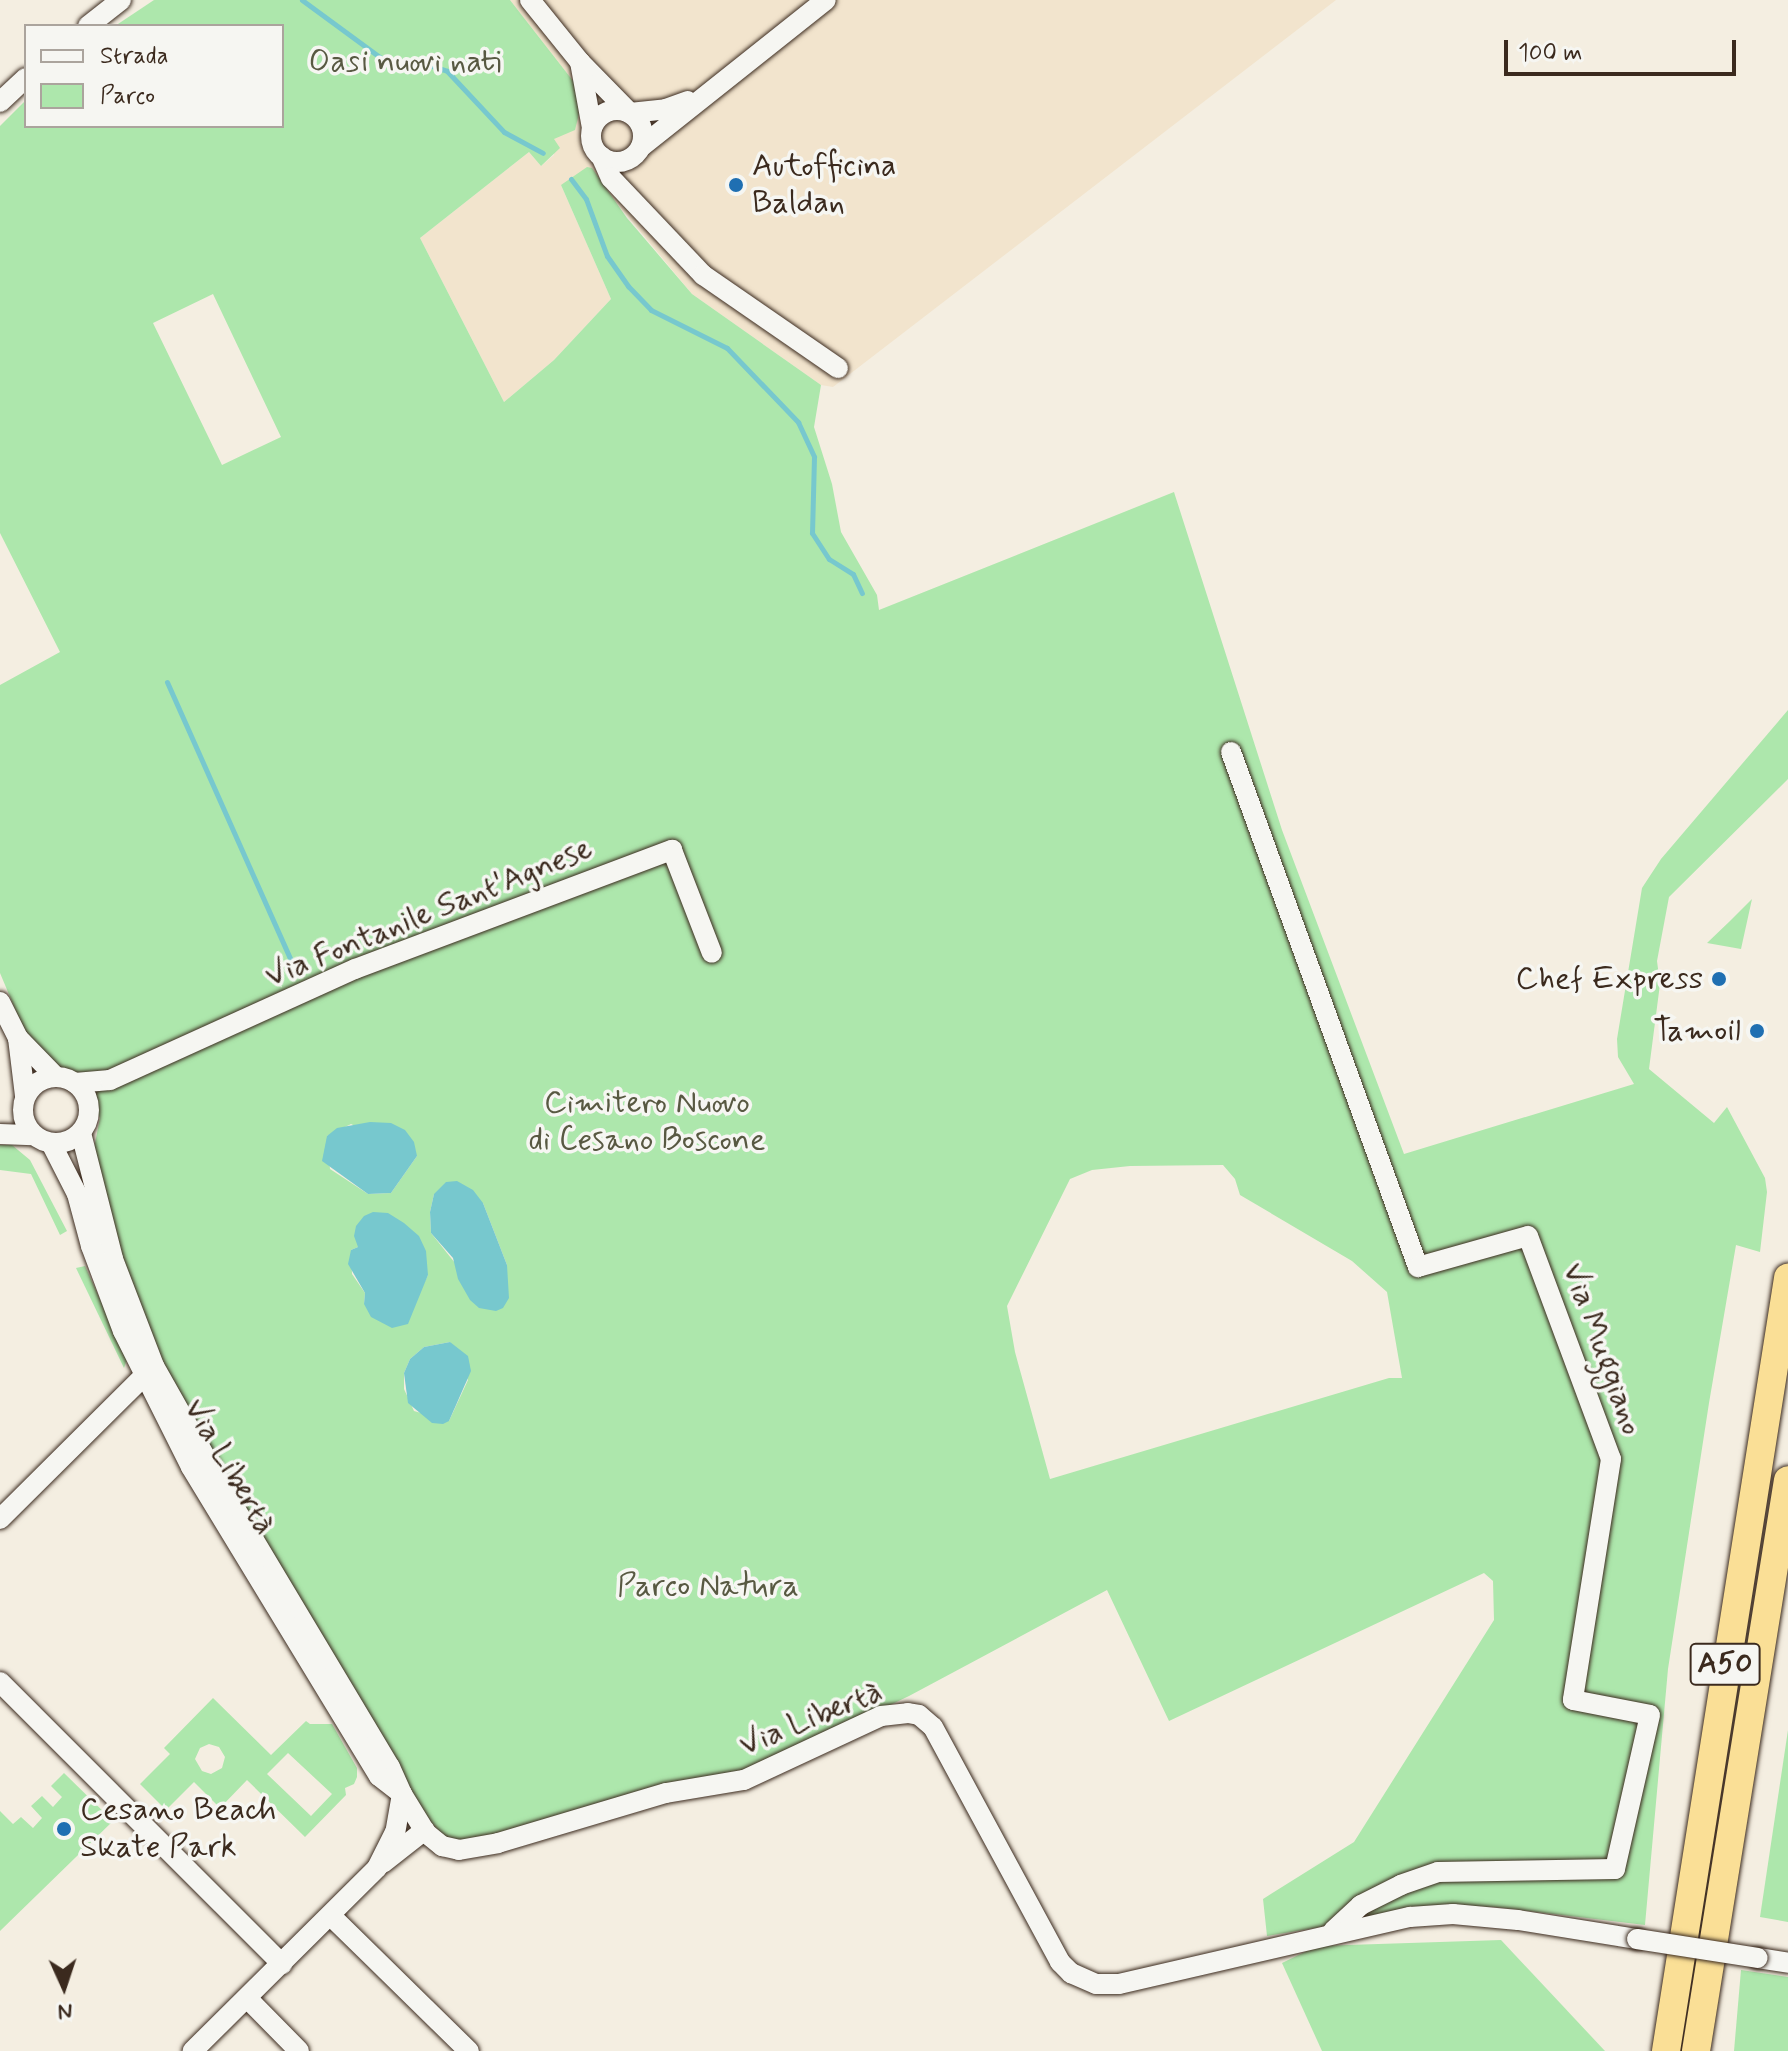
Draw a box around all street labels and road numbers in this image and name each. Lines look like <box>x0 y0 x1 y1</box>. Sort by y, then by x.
street label: Via Fontanile Sant'Agnese <box>257 829 601 997</box>
street label: Via Muggiano <box>1553 1257 1651 1441</box>
street label: Via Libertà <box>175 1392 283 1542</box>
road number: A50 <box>1689 1638 1761 1690</box>
street label: Via Libertà <box>734 1673 888 1765</box>

